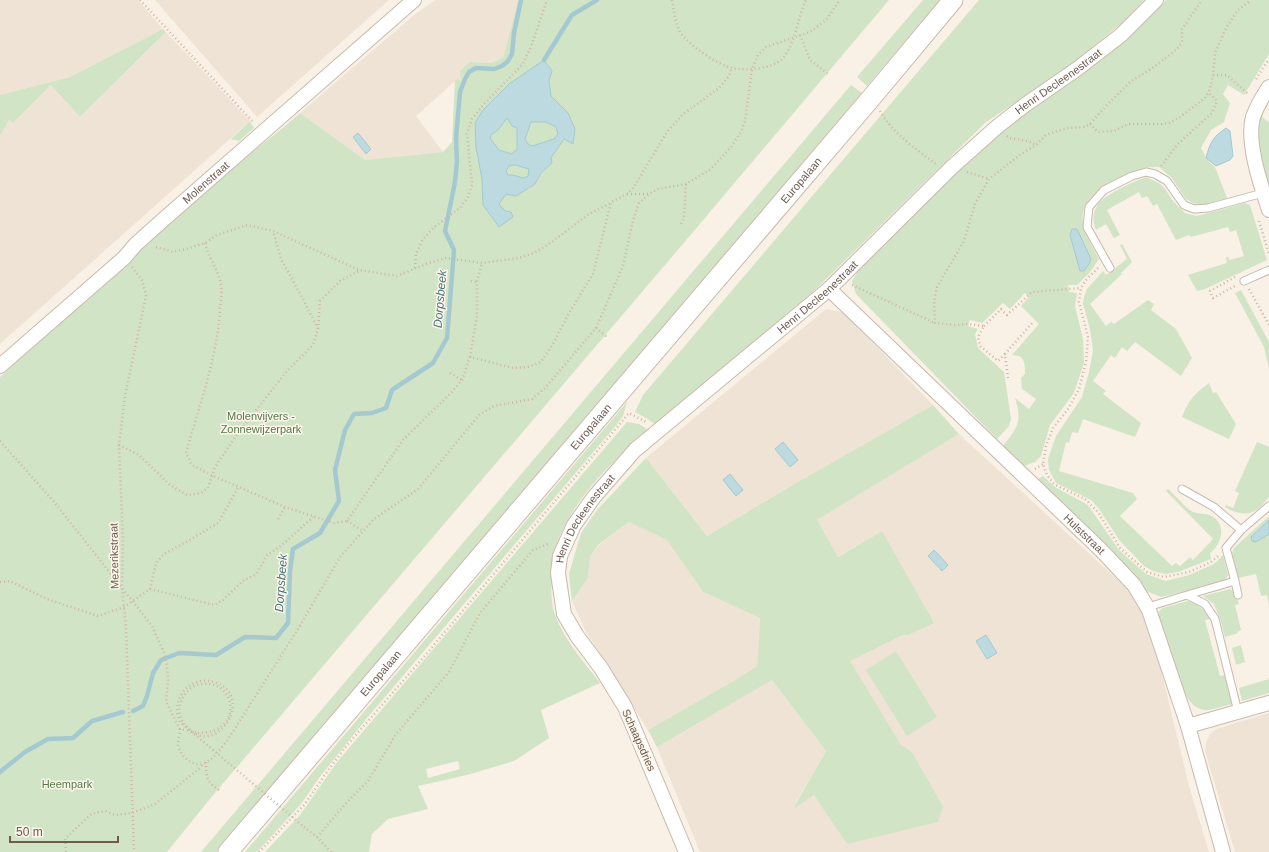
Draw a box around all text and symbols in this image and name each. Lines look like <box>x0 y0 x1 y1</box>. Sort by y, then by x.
street label: Henri Decleenestraat <box>1013 46 1104 116</box>
street label: Europalaan <box>778 155 824 206</box>
street label: Molenstraat <box>180 159 231 206</box>
street label: Henri Decleenestraat <box>775 258 860 336</box>
water label: Dorpsbeek <box>430 268 450 329</box>
street label: Europalaan <box>568 401 614 452</box>
park label: Molenvijvers - Zonnewijzerpark <box>221 410 302 435</box>
street label: Henri Decleenestraat <box>553 472 617 564</box>
street label: Hulststraat <box>1061 512 1108 557</box>
street label: Mezerikstraat <box>107 523 121 589</box>
water label: Dorpsbeek <box>272 553 290 612</box>
street label: Europalaan <box>358 648 403 699</box>
street label: Schaapsdries <box>620 707 658 773</box>
park label: Heempark <box>42 778 93 790</box>
scale bar <box>10 818 118 844</box>
text: 50 m <box>16 825 43 839</box>

